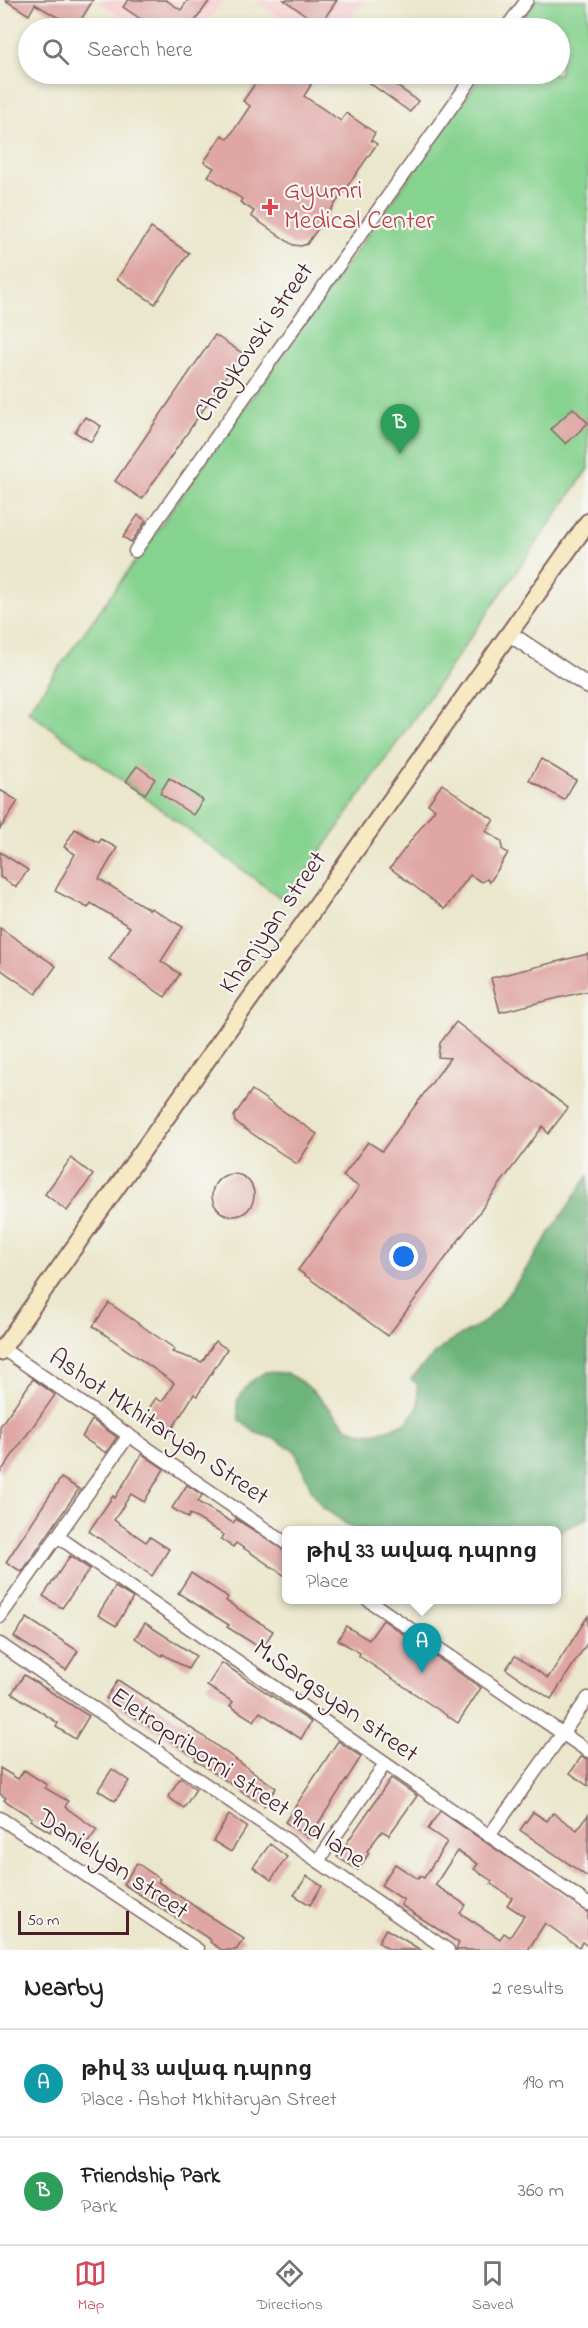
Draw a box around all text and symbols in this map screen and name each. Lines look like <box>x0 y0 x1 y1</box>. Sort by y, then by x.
search box <box>18 18 570 84</box>
icon: search <box>39 35 72 68</box>
text: Search here <box>87 35 192 67</box>
place label: Gyumri Medical Center <box>284 173 435 241</box>
marker: Gyumri Medical Center <box>261 198 279 216</box>
street label: Chaykovski street <box>186 255 325 431</box>
pin: B <box>380 404 420 454</box>
street label: Khanjyan street <box>211 844 338 1002</box>
your location <box>389 1242 418 1271</box>
street label: Ashot Mkhitaryan Street <box>40 1340 276 1516</box>
popup <box>282 1526 561 1604</box>
text: թիվ 33 ավագ դպրոց <box>306 1536 537 1568</box>
text: Place <box>306 1568 348 1597</box>
pin: A <box>402 1624 442 1673</box>
street label: M.Sargsyan street <box>244 1631 426 1774</box>
street label: Eletropriborni street 9nd lane <box>101 1679 373 1879</box>
street label: Danielyan street <box>27 1799 196 1930</box>
scale bar <box>18 1908 129 1936</box>
text: 50 m <box>27 1909 59 1933</box>
text: Nearby <box>24 1970 103 2008</box>
text: 2 results <box>492 1975 564 2004</box>
text: թիվ 33 ավագ դպրոց <box>81 2054 312 2086</box>
text: A <box>37 2069 50 2098</box>
text: 190 m <box>522 2069 564 2098</box>
text: Place · Ashot Mkhitaryan Street <box>81 2086 337 2115</box>
text: Friendship Park <box>81 2161 220 2193</box>
text: B <box>37 2177 50 2206</box>
text: 360 m <box>518 2177 564 2206</box>
text: Park <box>81 2193 117 2222</box>
tab: Map <box>74 2257 107 2317</box>
tab: Directions <box>256 2257 323 2317</box>
tab: Saved <box>472 2257 514 2317</box>

